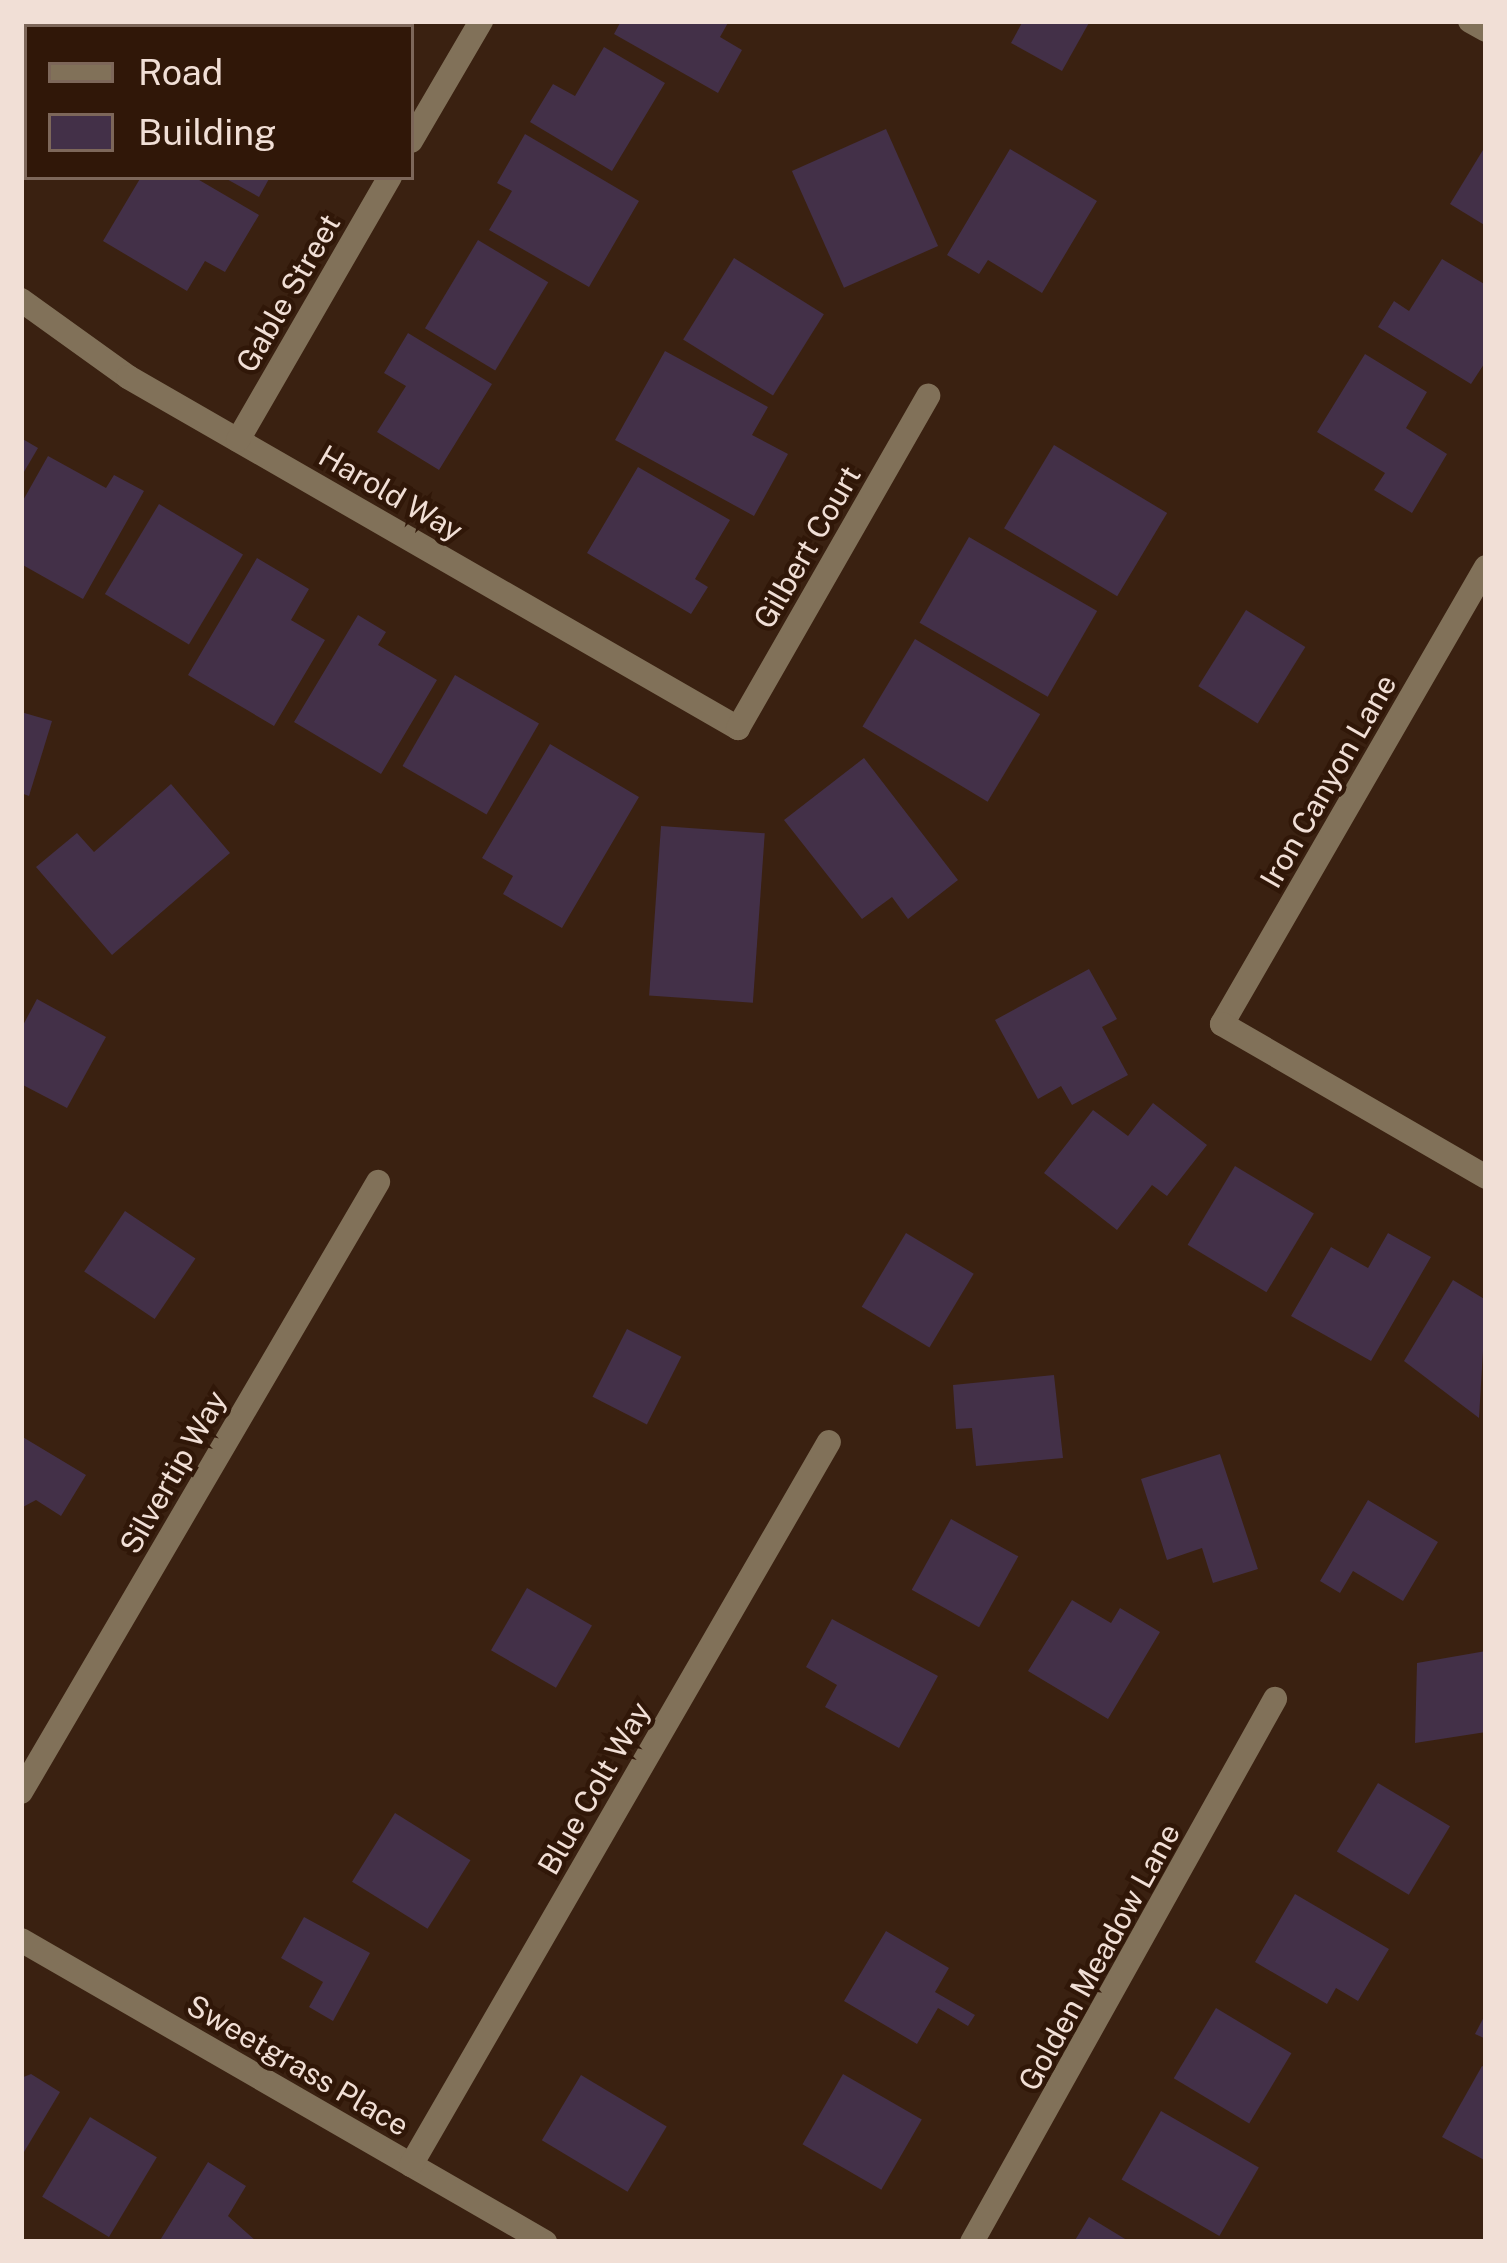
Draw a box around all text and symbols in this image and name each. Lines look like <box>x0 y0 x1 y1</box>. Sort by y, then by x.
legend <box>24 24 414 180</box>
text: Road <box>138 51 223 93</box>
text: Building <box>138 111 276 153</box>
street label: Gable Street <box>228 207 348 379</box>
street label: Harold Way <box>312 437 470 549</box>
street label: Gilbert Court <box>746 459 868 635</box>
street label: Iron Canyon Lane <box>1252 668 1404 894</box>
street label: Silvertip Way <box>112 1384 234 1560</box>
street label: Blue Colt Way <box>530 1695 658 1881</box>
street label: Golden Meadow Lane <box>1011 1817 1187 2097</box>
street label: Sweetgrass Place <box>181 1987 415 2143</box>

